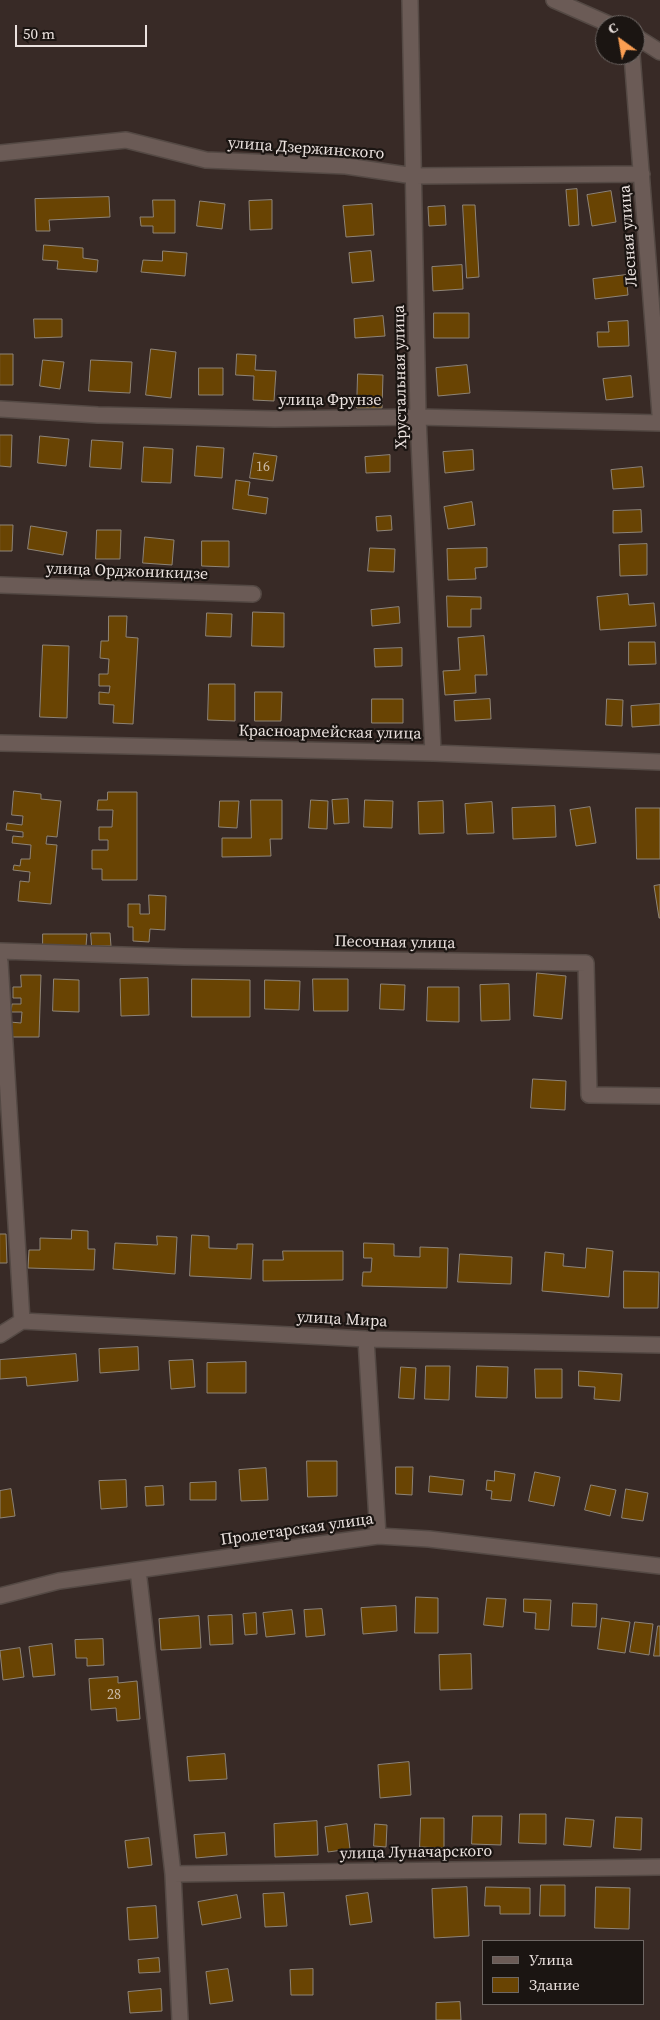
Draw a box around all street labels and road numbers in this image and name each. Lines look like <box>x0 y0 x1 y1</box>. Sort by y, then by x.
street label: улица Дзержинского <box>227 134 385 164</box>
street label: Лесная улица <box>616 184 642 288</box>
street label: Хрустальная улица <box>390 305 412 449</box>
street label: улица Фрунзе <box>279 391 381 411</box>
street label: улица Орджоникидзе <box>46 560 208 584</box>
street label: Красноармейская улица <box>238 722 422 744</box>
street label: Песочная улица <box>334 932 456 954</box>
street label: улица Мира <box>296 1308 388 1332</box>
street label: Пролетарская улица <box>219 1510 375 1550</box>
street label: улица Луначарского <box>340 1842 492 1864</box>

